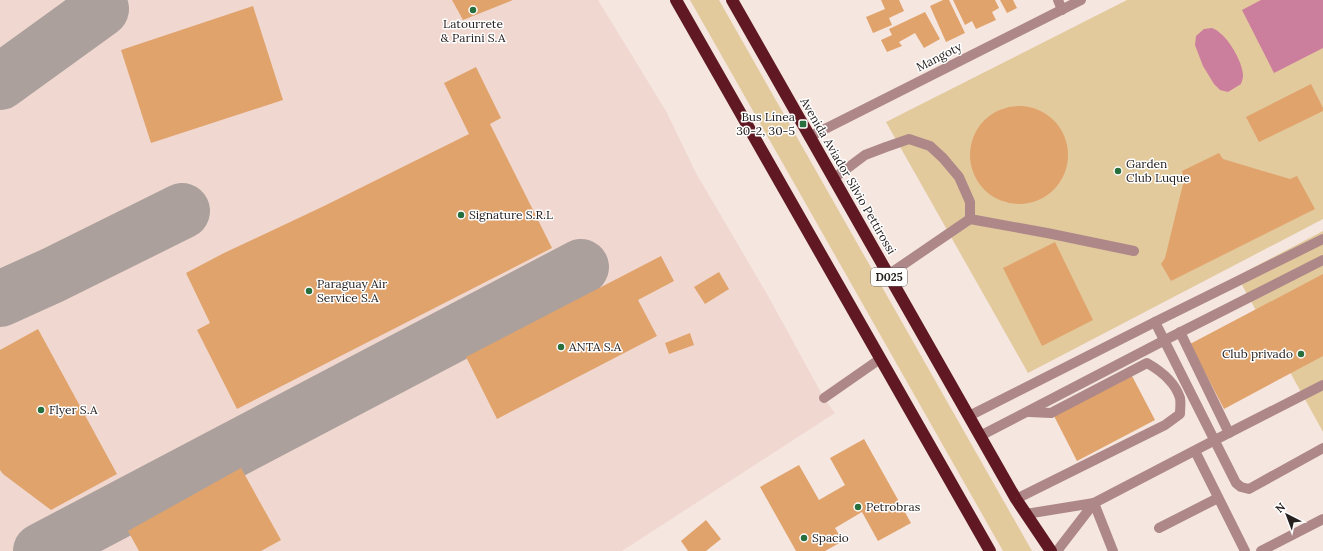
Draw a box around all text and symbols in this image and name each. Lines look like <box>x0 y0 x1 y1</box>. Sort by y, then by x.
marker: Latourrete & Parini S.A <box>468 5 478 15</box>
place label: Latourrete & Parini S.A <box>441 16 506 45</box>
street label: Mangoty <box>913 38 965 74</box>
street label: Avenida Aviador Silvio Pettirossi <box>797 94 900 257</box>
place label: Bus Línea 30-2, 30-5 <box>736 109 795 138</box>
marker: Bus Línea 30-2, 30-5 <box>798 119 808 129</box>
place label: Garden Club Luque <box>1126 156 1190 185</box>
marker: Garden Club Luque <box>1113 166 1123 176</box>
place label: Signature S.R.L <box>469 207 553 222</box>
marker: Signature S.R.L <box>456 210 466 220</box>
road number: D025 <box>871 268 907 286</box>
place label: Paraguay Air Service S.A <box>317 276 388 305</box>
marker: Paraguay Air Service S.A <box>304 286 314 296</box>
place label: ANTA S.A <box>568 339 622 354</box>
marker: ANTA S.A <box>556 342 566 352</box>
place label: Club privado <box>1222 346 1293 361</box>
marker: Club privado <box>1296 349 1306 359</box>
place label: Flyer S.A <box>49 402 98 417</box>
marker: Flyer S.A <box>36 405 46 415</box>
north arrow <box>1267 495 1307 535</box>
place label: Petrobras <box>866 499 921 514</box>
text: N <box>1272 499 1289 516</box>
marker: Petrobras <box>853 502 863 512</box>
place label: Spacio <box>812 530 849 545</box>
marker: Spacio <box>799 533 809 543</box>

